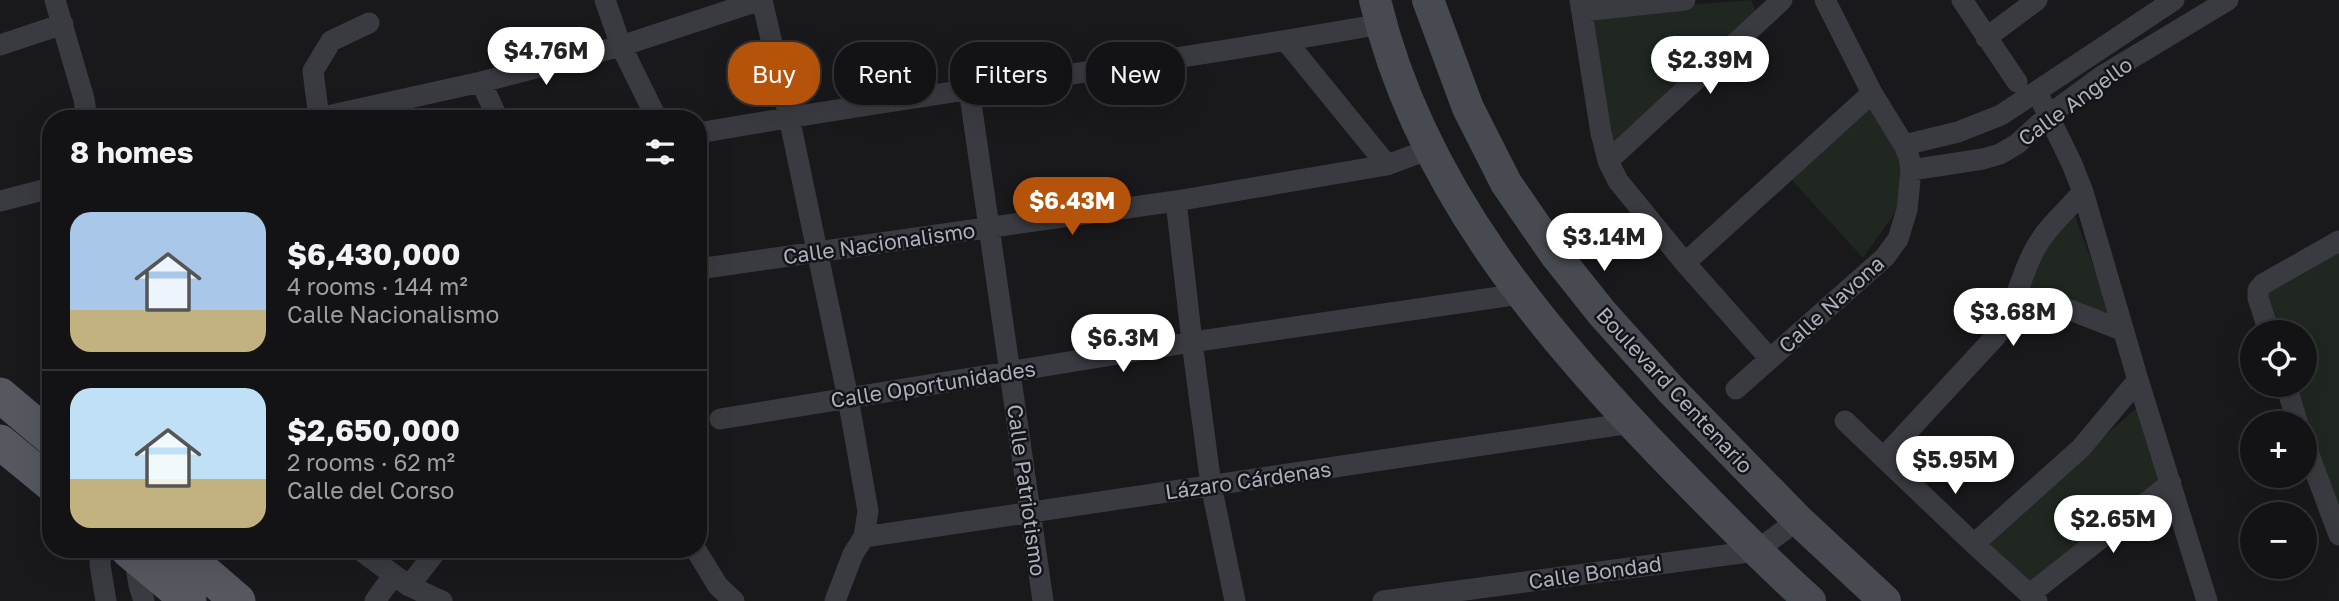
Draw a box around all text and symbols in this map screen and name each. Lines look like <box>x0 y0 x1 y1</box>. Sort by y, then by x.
pin: $4.76M <box>489 28 603 87</box>
text: $4.76M <box>504 36 588 64</box>
pin: $2.39M <box>1653 36 1767 96</box>
chip: Buy <box>728 42 820 105</box>
chip: Rent <box>834 42 936 105</box>
chip: Filters <box>950 42 1072 105</box>
chip: New <box>1086 42 1185 105</box>
text: $2.39M <box>1667 45 1753 73</box>
street label: Calle Angello <box>2013 51 2137 151</box>
icon: filters <box>641 133 679 171</box>
text: 8 homes <box>70 134 194 170</box>
pin: $6.43M <box>1015 177 1129 237</box>
text: $6.43M <box>1029 186 1115 214</box>
pin: $3.14M <box>1547 214 1661 273</box>
street label: Calle Nacionalismo <box>781 217 977 269</box>
text: $3.14M <box>1562 222 1646 250</box>
text: $6,430,000 <box>287 236 460 272</box>
icon: home <box>126 240 210 324</box>
street label: Calle Navona <box>1773 250 1889 358</box>
text: 4 rooms · 144 m² <box>287 272 468 300</box>
pin: $3.68M <box>1956 288 2070 348</box>
text: $3.68M <box>1970 297 2056 325</box>
text: Calle Nacionalismo <box>287 300 499 328</box>
street label: Boulevard Centenario <box>1591 302 1759 478</box>
pin: $6.3M <box>1074 314 1172 374</box>
map controls <box>2240 320 2317 579</box>
button: locate <box>2240 320 2317 397</box>
text: $6.3M <box>1087 323 1159 351</box>
street label: Calle Oportunidades <box>829 355 1037 413</box>
street label: Calle Patriotismo <box>1002 402 1052 578</box>
button: + <box>2240 411 2317 488</box>
text: $2,650,000 <box>287 412 460 448</box>
icon: home <box>126 416 210 500</box>
pin: $5.95M <box>1898 436 2012 496</box>
text: $5.95M <box>1912 445 1998 473</box>
text: 2 rooms · 62 m² <box>287 448 455 476</box>
street label: Lázaro Cárdenas <box>1163 455 1333 505</box>
text: Calle del Corso <box>287 476 454 504</box>
pin: $2.65M <box>2056 496 2170 555</box>
button: − <box>2240 502 2317 579</box>
text: $2.65M <box>2070 504 2156 532</box>
street label: Calle Bondad <box>1527 550 1663 594</box>

